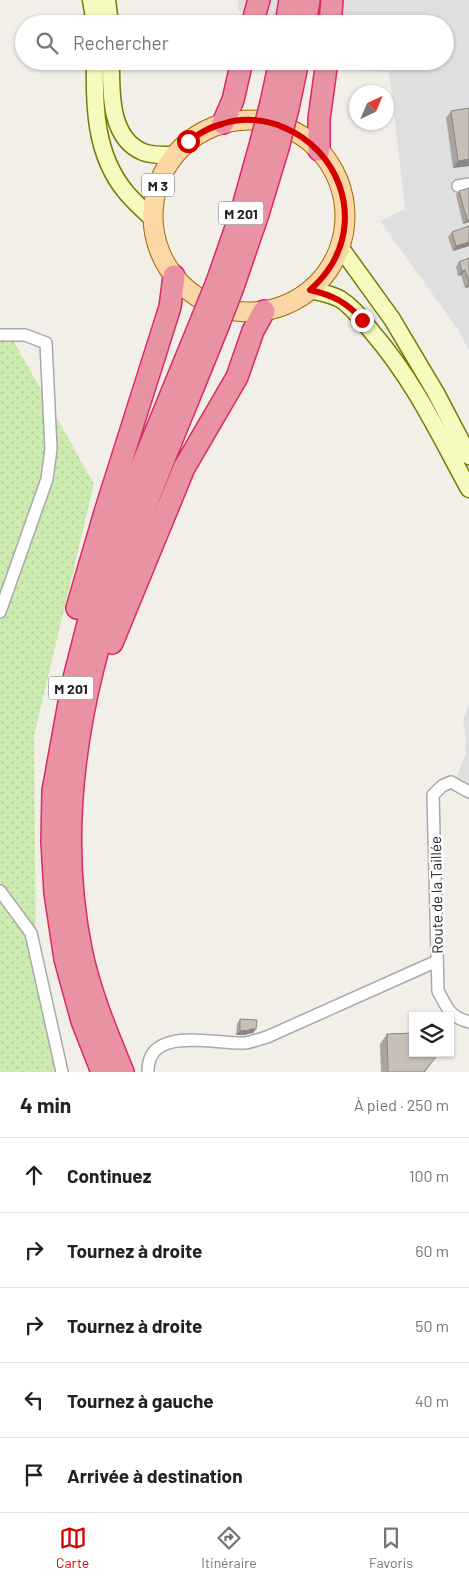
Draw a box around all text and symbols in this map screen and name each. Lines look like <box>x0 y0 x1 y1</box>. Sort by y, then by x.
search box <box>15 15 454 70</box>
icon: search <box>33 29 61 57</box>
text: Rechercher <box>73 31 169 54</box>
north arrow <box>349 85 394 130</box>
route start <box>177 130 200 153</box>
road number: M 3 <box>142 174 174 196</box>
road number: M 201 <box>218 202 264 224</box>
route end <box>351 309 374 332</box>
road number: M 201 <box>48 676 94 700</box>
street label: Route de la Taillée <box>426 836 446 954</box>
map controls <box>409 1012 454 1057</box>
button: layers <box>409 1012 454 1057</box>
text: 4 min <box>20 1092 71 1117</box>
text: À pied · 250 m <box>354 1095 449 1114</box>
icon: ahead <box>20 1161 48 1189</box>
text: Continuez <box>67 1164 151 1187</box>
text: 100 m <box>409 1166 449 1185</box>
icon: right <box>20 1236 48 1264</box>
text: Tournez à droite <box>67 1239 203 1262</box>
text: 60 m <box>415 1241 449 1260</box>
icon: right <box>20 1311 48 1339</box>
text: Tournez à droite <box>67 1314 203 1337</box>
text: 50 m <box>415 1316 449 1335</box>
icon: left <box>20 1386 48 1414</box>
text: Tournez à gauche <box>67 1389 214 1412</box>
text: 40 m <box>415 1391 449 1410</box>
icon: arrive <box>20 1461 48 1489</box>
text: Arrivée à destination <box>67 1464 243 1487</box>
tab: Carte <box>56 1524 89 1571</box>
tab: Itinéraire <box>201 1524 257 1571</box>
tab: Favoris <box>369 1524 413 1571</box>

